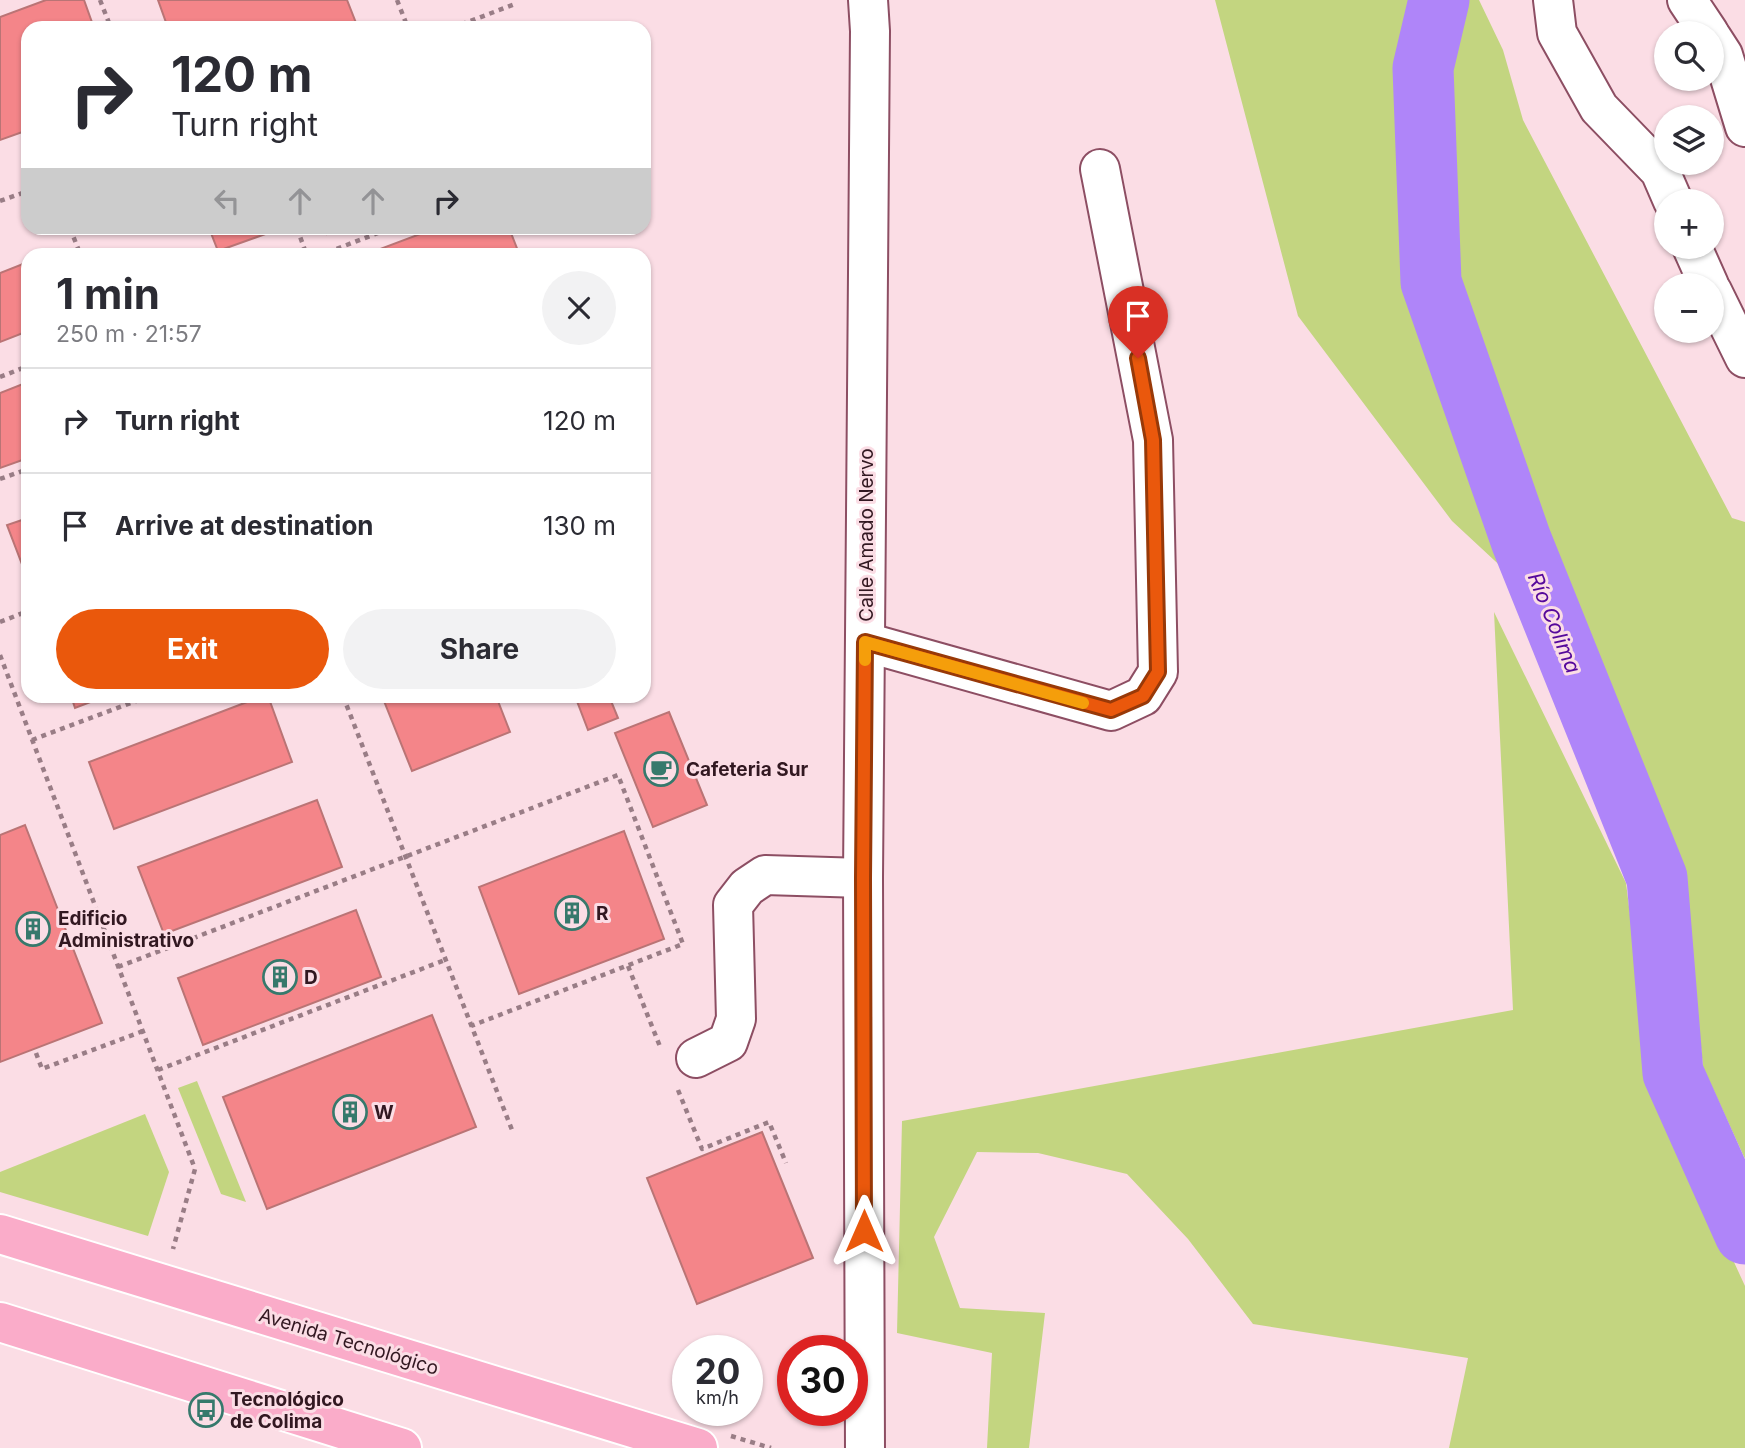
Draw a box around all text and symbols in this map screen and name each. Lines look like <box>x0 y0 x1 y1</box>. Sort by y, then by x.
map controls <box>1654 21 1724 343</box>
button: search <box>1654 21 1724 91</box>
text: 120 m <box>171 45 312 104</box>
icon: right <box>56 49 147 140</box>
text: Turn right <box>171 105 318 144</box>
button: layers <box>1654 105 1724 175</box>
icon: left <box>208 182 246 220</box>
icon: ahead <box>281 182 319 220</box>
icon: ahead <box>354 182 392 220</box>
icon: right <box>427 182 465 220</box>
button: + <box>1654 189 1724 259</box>
text: 1 min <box>56 268 160 319</box>
button: close <box>542 271 616 345</box>
button: − <box>1654 273 1724 343</box>
pin <box>1108 286 1168 358</box>
icon: arrive <box>1119 297 1157 335</box>
text: 250 m · 21:57 <box>56 320 202 348</box>
icon: right <box>56 402 94 440</box>
text: Turn right <box>115 405 240 436</box>
text: 120 m <box>543 405 616 436</box>
street label: Calle Amado Nervo <box>855 448 878 622</box>
icon: arrive <box>56 507 94 545</box>
text: Arrive at destination <box>115 510 374 541</box>
text: 130 m <box>543 510 616 541</box>
water label: Río Colima <box>1523 569 1586 677</box>
button: Exit <box>56 609 329 689</box>
button: Share <box>343 609 616 689</box>
cafe icon: Cafeteria Sur <box>642 750 680 788</box>
place label: Cafeteria Sur <box>686 758 808 781</box>
building icon: R <box>553 894 591 932</box>
place label: R <box>596 902 609 925</box>
place label: Edificio Administrativo <box>58 907 194 952</box>
building icon: Edificio Administrativo <box>14 910 52 948</box>
building icon: D <box>261 958 299 996</box>
place label: D <box>304 966 318 989</box>
building icon: W <box>331 1093 369 1131</box>
place label: W <box>374 1101 394 1124</box>
position arrow <box>827 1194 901 1268</box>
street label: Avenida Tecnológico <box>256 1303 441 1380</box>
speed limit sign: 30 <box>777 1335 868 1426</box>
text: 20 <box>695 1350 740 1392</box>
text: km/h <box>696 1387 739 1408</box>
place label: Tecnológico de Colima <box>230 1388 344 1433</box>
bus stop icon: Tecnológico de Colima <box>187 1391 225 1429</box>

